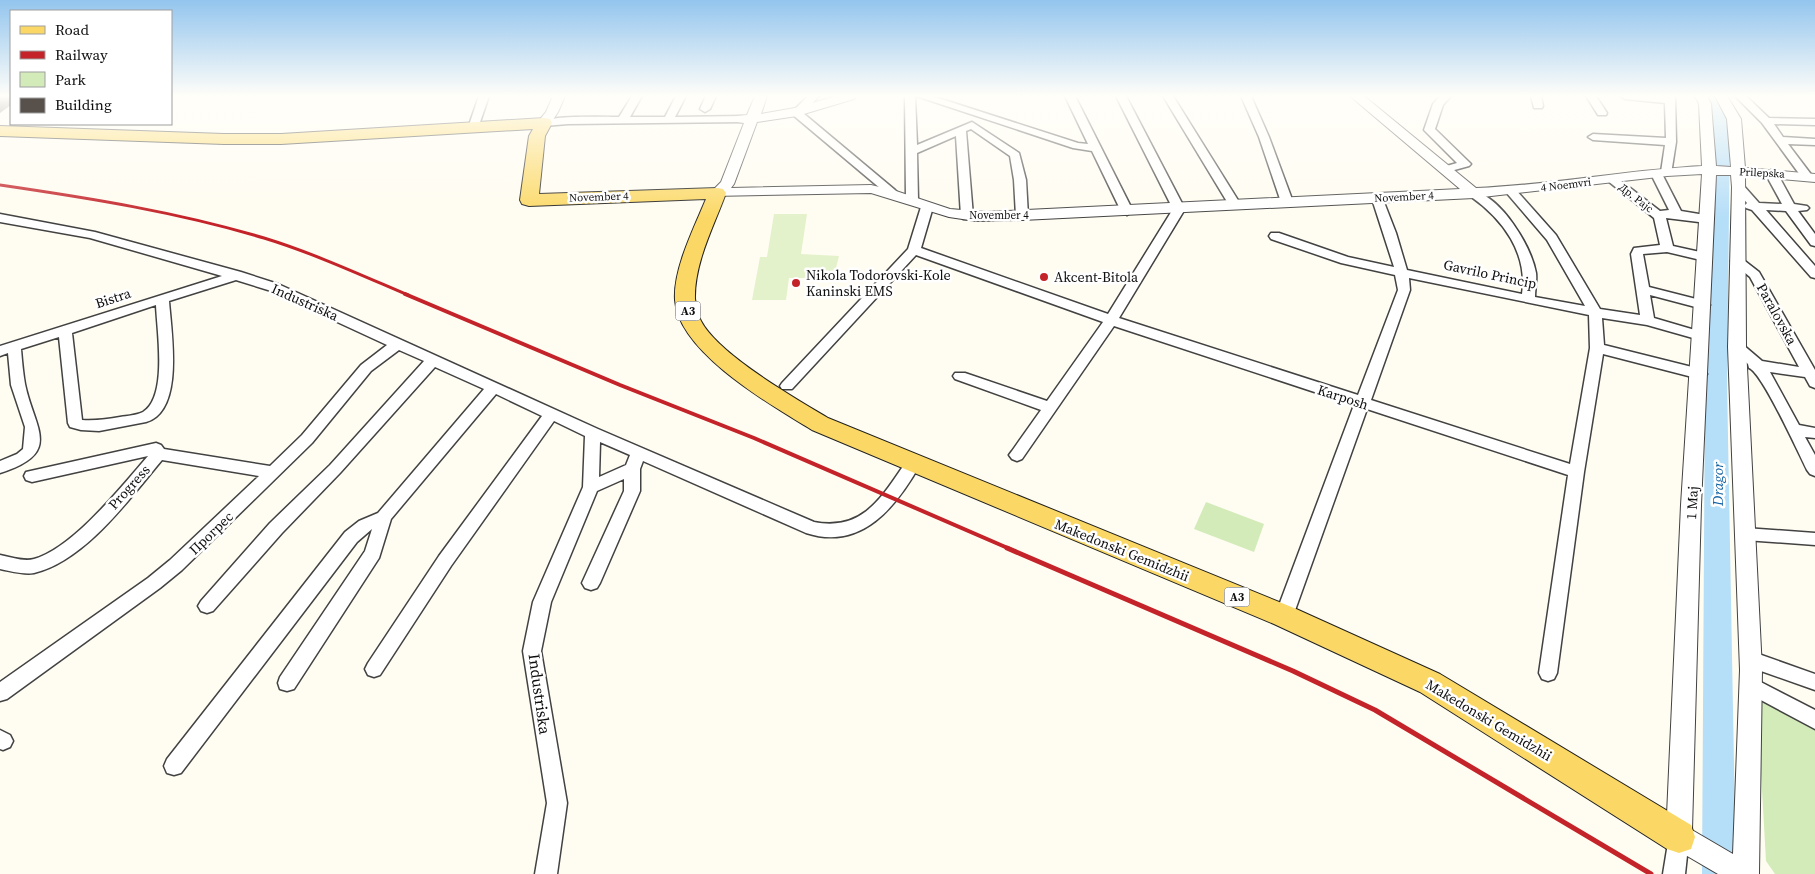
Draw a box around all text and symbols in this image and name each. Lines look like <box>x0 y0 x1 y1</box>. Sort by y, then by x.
legend <box>10 10 172 125</box>
text: Road <box>55 19 89 40</box>
text: Railway <box>55 44 108 65</box>
text: Park <box>55 69 87 90</box>
text: Building <box>55 94 112 115</box>
street label: Prilepska <box>1739 164 1786 182</box>
street label: 4 Noemvri <box>1540 174 1592 196</box>
street label: Др. Рајс <box>1616 180 1657 217</box>
street label: November 4 <box>569 188 629 206</box>
street label: November 4 <box>1374 188 1435 206</box>
street label: November 4 <box>969 208 1029 223</box>
street label: Gavrilo Princip <box>1442 254 1538 294</box>
place label: Nikola Todorovski-Kole Kaninski EMS <box>806 265 951 301</box>
place label: Akcent-Bitola <box>1054 267 1139 287</box>
marker: Akcent-Bitola <box>1038 271 1050 283</box>
marker: Nikola Todorovski-Kole Kaninski EMS <box>790 277 802 289</box>
street label: Industriska <box>268 278 342 326</box>
street label: Paralovska <box>1752 280 1803 349</box>
street label: Bistra <box>93 283 134 313</box>
road number: A3 <box>676 302 700 321</box>
street label: Karposh <box>1315 379 1371 415</box>
street label: Progress <box>104 460 154 514</box>
water label: Dragor <box>1707 461 1728 507</box>
street label: 1 Maj <box>1681 486 1703 520</box>
street label: Прогрес <box>184 507 238 559</box>
street label: Makedonski Gemidzhii <box>1052 514 1192 586</box>
road number: A3 <box>1224 588 1250 606</box>
street label: Industriska <box>523 652 557 737</box>
street label: Makedonski Gemidzhii <box>1422 674 1556 766</box>

